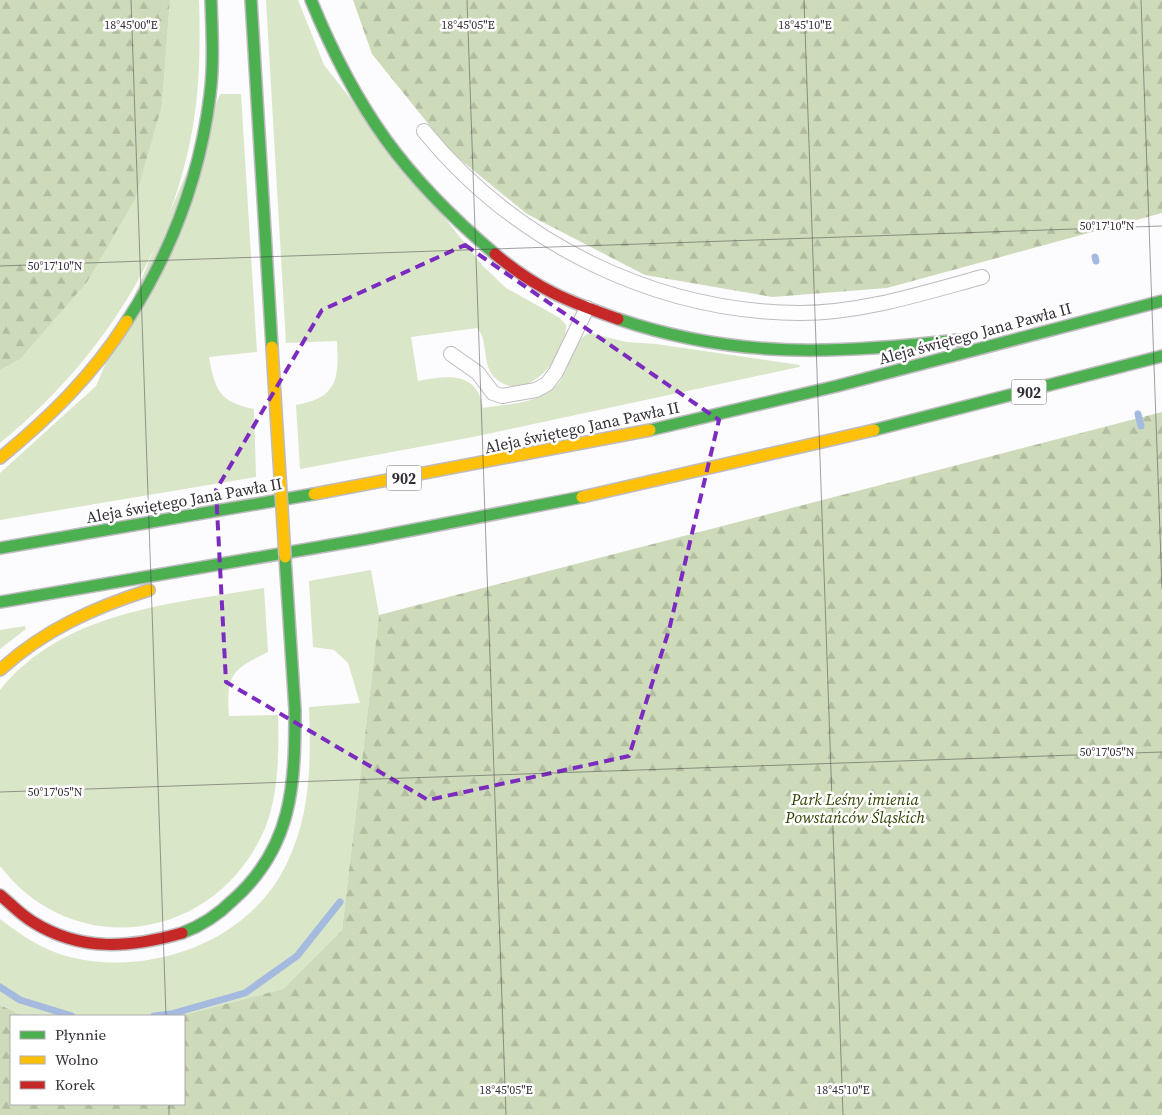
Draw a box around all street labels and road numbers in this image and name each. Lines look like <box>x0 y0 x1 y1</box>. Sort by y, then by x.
street label: Aleja świętego Jana Pawła II <box>876 297 1074 369</box>
road number: 902 <box>1012 380 1046 404</box>
street label: Aleja świętego Jana Pawła II <box>483 396 681 458</box>
road number: 902 <box>386 466 422 490</box>
street label: Aleja świętego Jana Pawła II <box>84 472 284 528</box>

